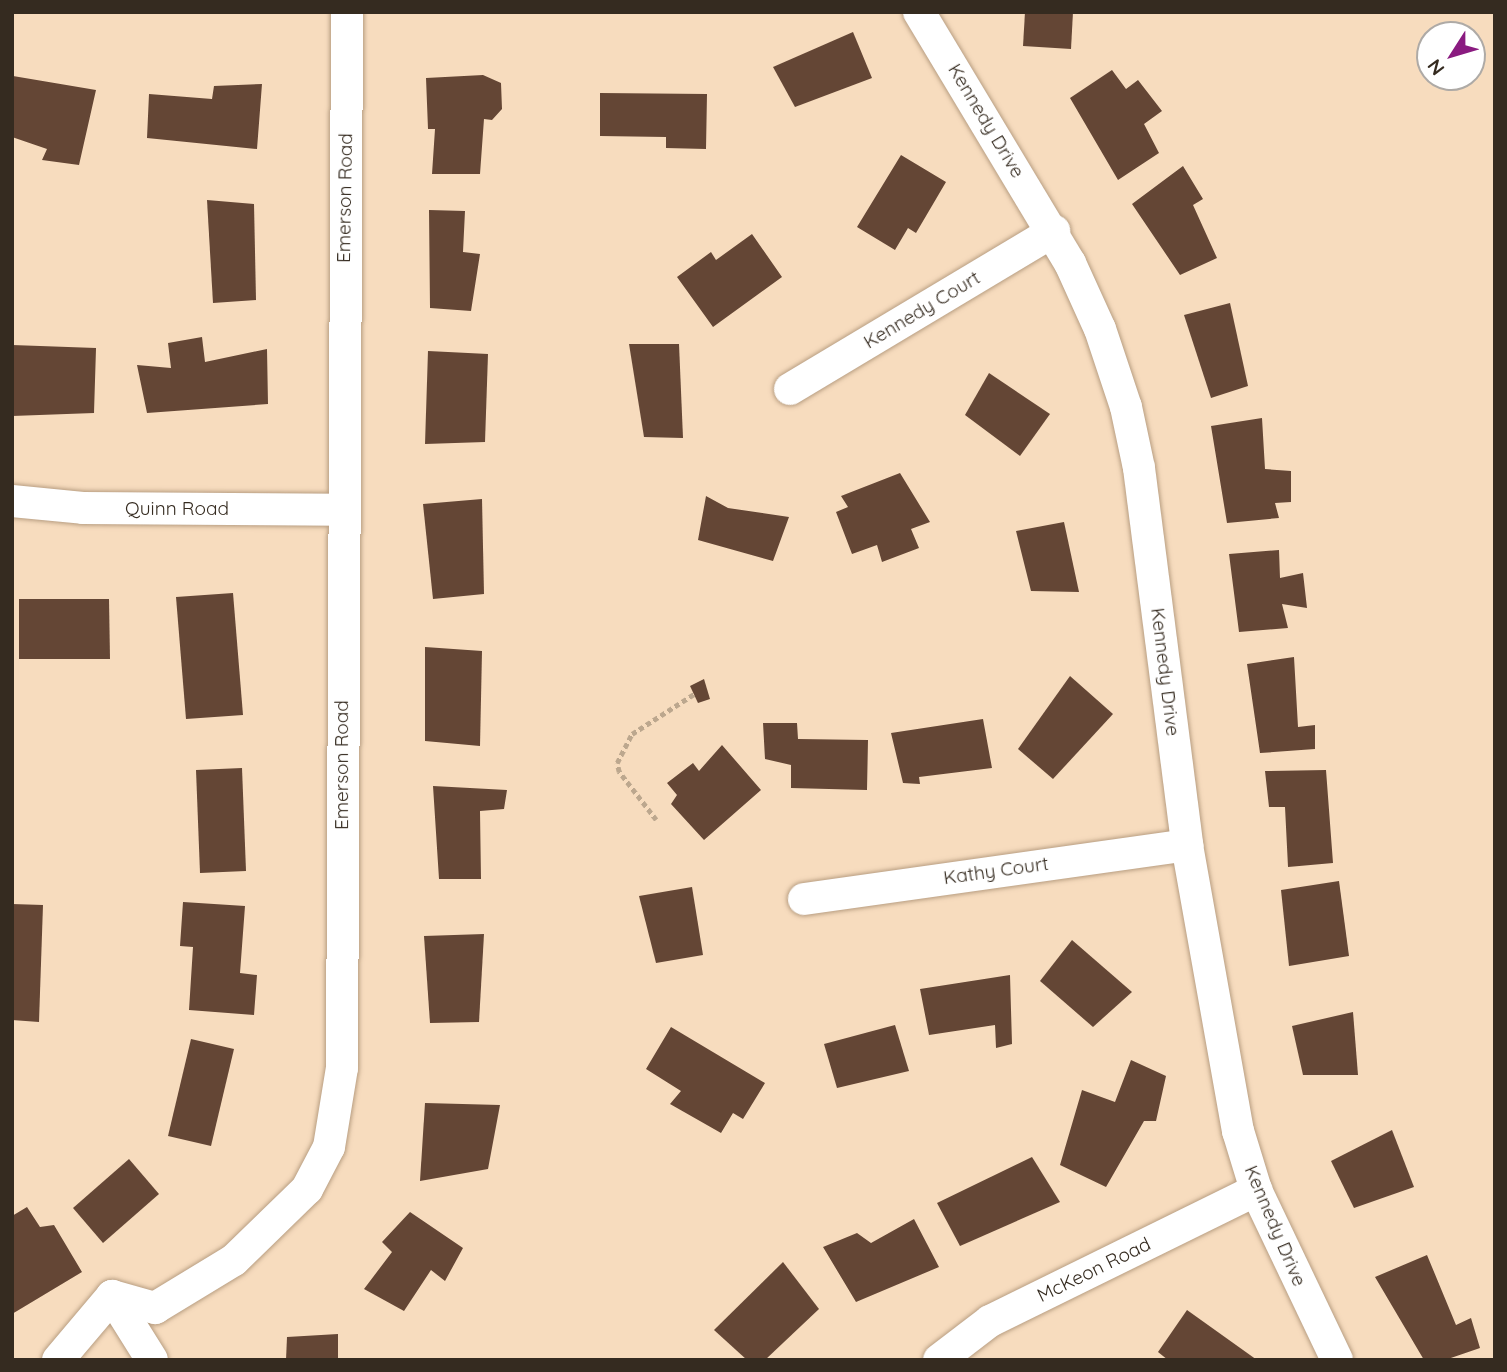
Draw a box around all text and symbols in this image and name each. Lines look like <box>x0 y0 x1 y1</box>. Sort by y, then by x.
north arrow <box>1416 21 1486 91</box>
text: N <box>1422 55 1450 80</box>
street label: Kennedy Drive <box>943 60 1029 182</box>
street label: Emerson Road <box>332 133 358 263</box>
street label: Kennedy Court <box>860 266 984 354</box>
street label: Quinn Road <box>125 498 229 520</box>
street label: Kennedy Drive <box>1146 607 1184 737</box>
street label: Emerson Road <box>331 700 353 830</box>
street label: Kathy Court <box>942 852 1050 890</box>
street label: Kennedy Drive <box>1239 1162 1311 1290</box>
street label: McKeon Road <box>1034 1233 1154 1307</box>

